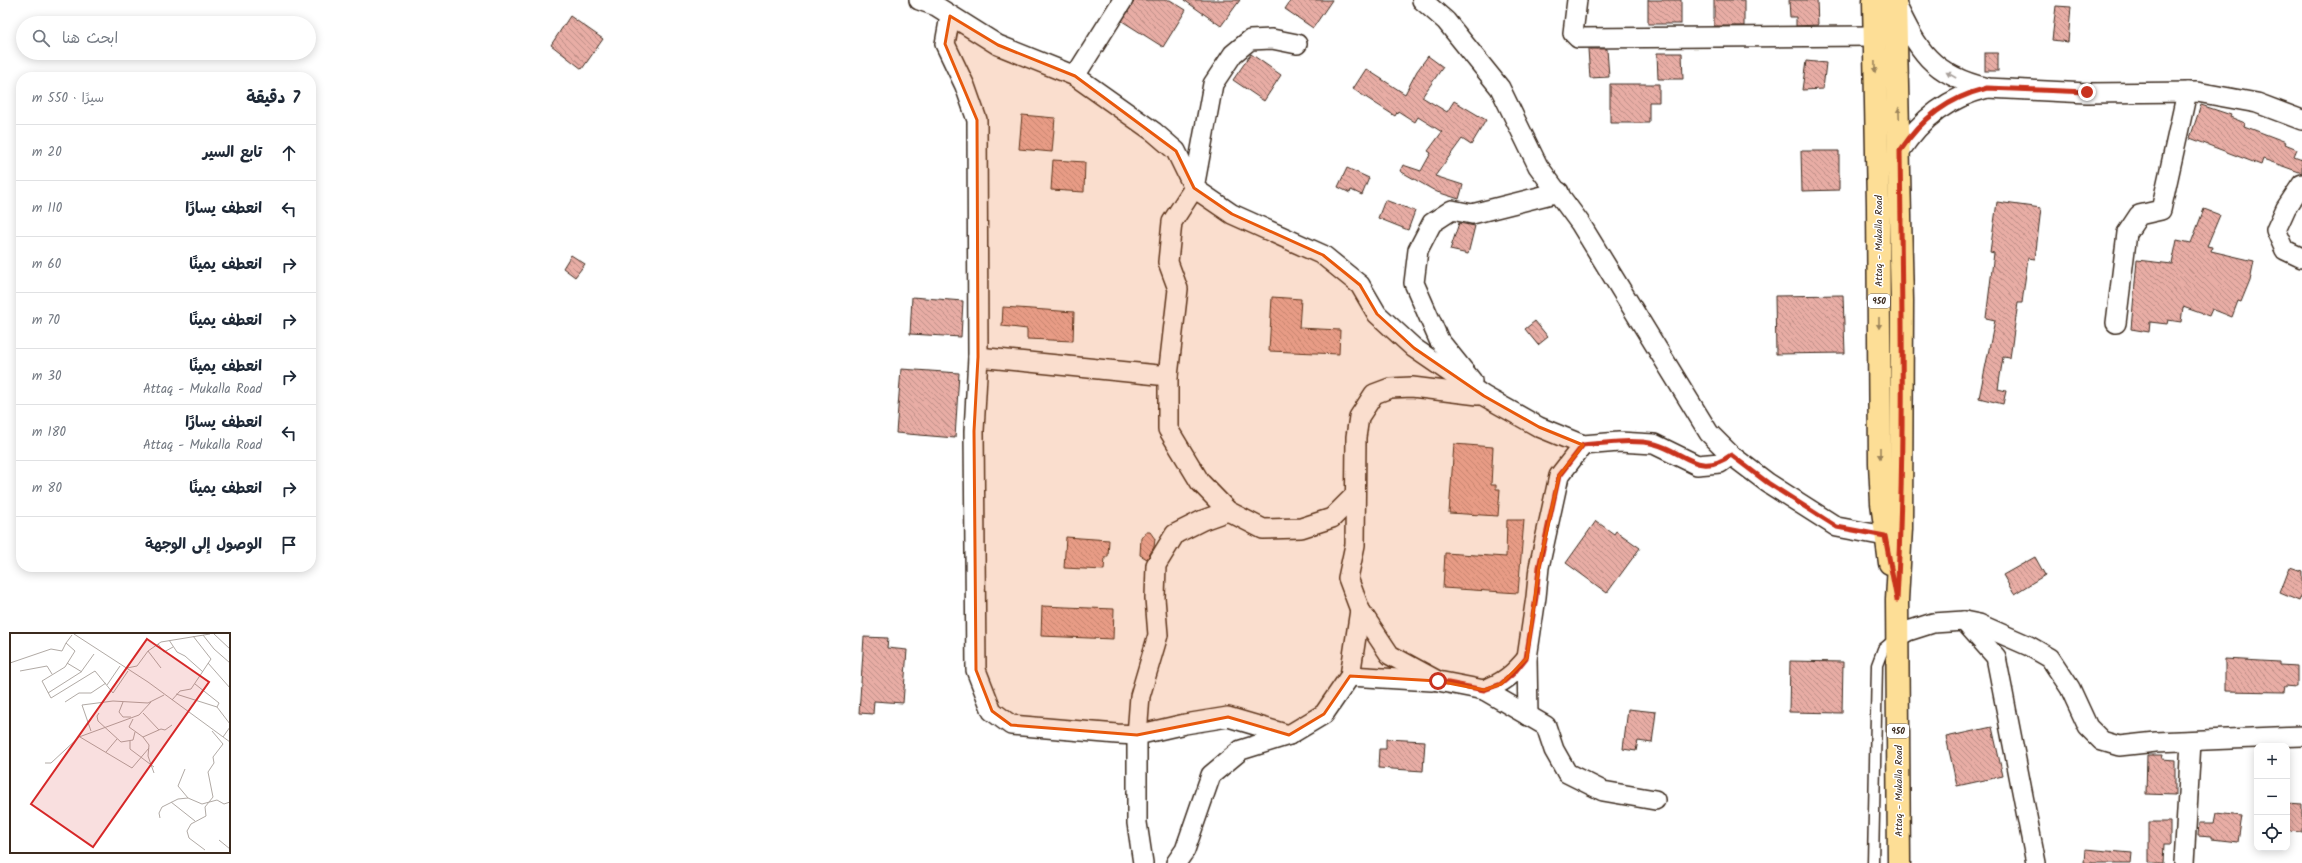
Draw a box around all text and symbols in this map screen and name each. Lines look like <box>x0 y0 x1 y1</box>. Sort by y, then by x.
search box <box>16 16 316 60</box>
icon: search <box>30 27 52 49</box>
text: ابحث هنا <box>62 27 118 51</box>
one-way arrow <box>1872 61 1878 74</box>
one-way arrow <box>1945 71 1957 78</box>
route end <box>2078 83 2096 101</box>
text: 7 دقيقة <box>246 85 300 112</box>
text: سيرًا · 550 m <box>32 88 104 109</box>
one-way arrow <box>1895 107 1902 119</box>
text: تابع السير <box>203 141 262 165</box>
text: 20 m <box>32 142 62 163</box>
icon: ahead <box>278 142 300 164</box>
street label: Attaq - Mukalla Road <box>1871 194 1887 287</box>
text: انعطف يسارًا <box>185 197 262 221</box>
text: 110 m <box>32 198 62 219</box>
icon: left <box>278 198 300 220</box>
text: انعطف يمينًا <box>189 253 262 277</box>
text: 60 m <box>32 254 61 275</box>
icon: right <box>278 254 300 276</box>
road number: 950 <box>1868 294 1890 308</box>
text: انعطف يمينًا <box>189 309 262 333</box>
text: 70 m <box>32 310 60 331</box>
icon: right <box>278 310 300 332</box>
one-way arrow <box>1876 317 1882 330</box>
text: انعطف يمينًا <box>189 355 262 379</box>
text: 30 m <box>32 366 62 387</box>
icon: right <box>278 366 300 388</box>
text: Attaq - Mukalla Road <box>143 379 262 400</box>
text: انعطف يسارًا <box>185 411 262 435</box>
text: 180 m <box>32 422 66 443</box>
icon: left <box>278 422 300 444</box>
text: Attaq - Mukalla Road <box>143 435 262 456</box>
one-way arrow <box>1877 447 1883 460</box>
text: انعطف يمينًا <box>189 477 262 501</box>
text: 80 m <box>32 478 62 499</box>
icon: right <box>278 478 300 500</box>
text: الوصول إلى الوجهة <box>145 533 262 557</box>
icon: arrive <box>278 534 300 556</box>
inset map <box>10 633 230 853</box>
route start <box>1429 672 1447 690</box>
road number: 950 <box>1887 724 1909 738</box>
map controls <box>2254 743 2290 851</box>
button: + <box>2254 743 2290 779</box>
street label: Attaq - Mukalla Road <box>1891 744 1907 837</box>
button: − <box>2254 779 2290 815</box>
button: locate <box>2254 815 2290 851</box>

